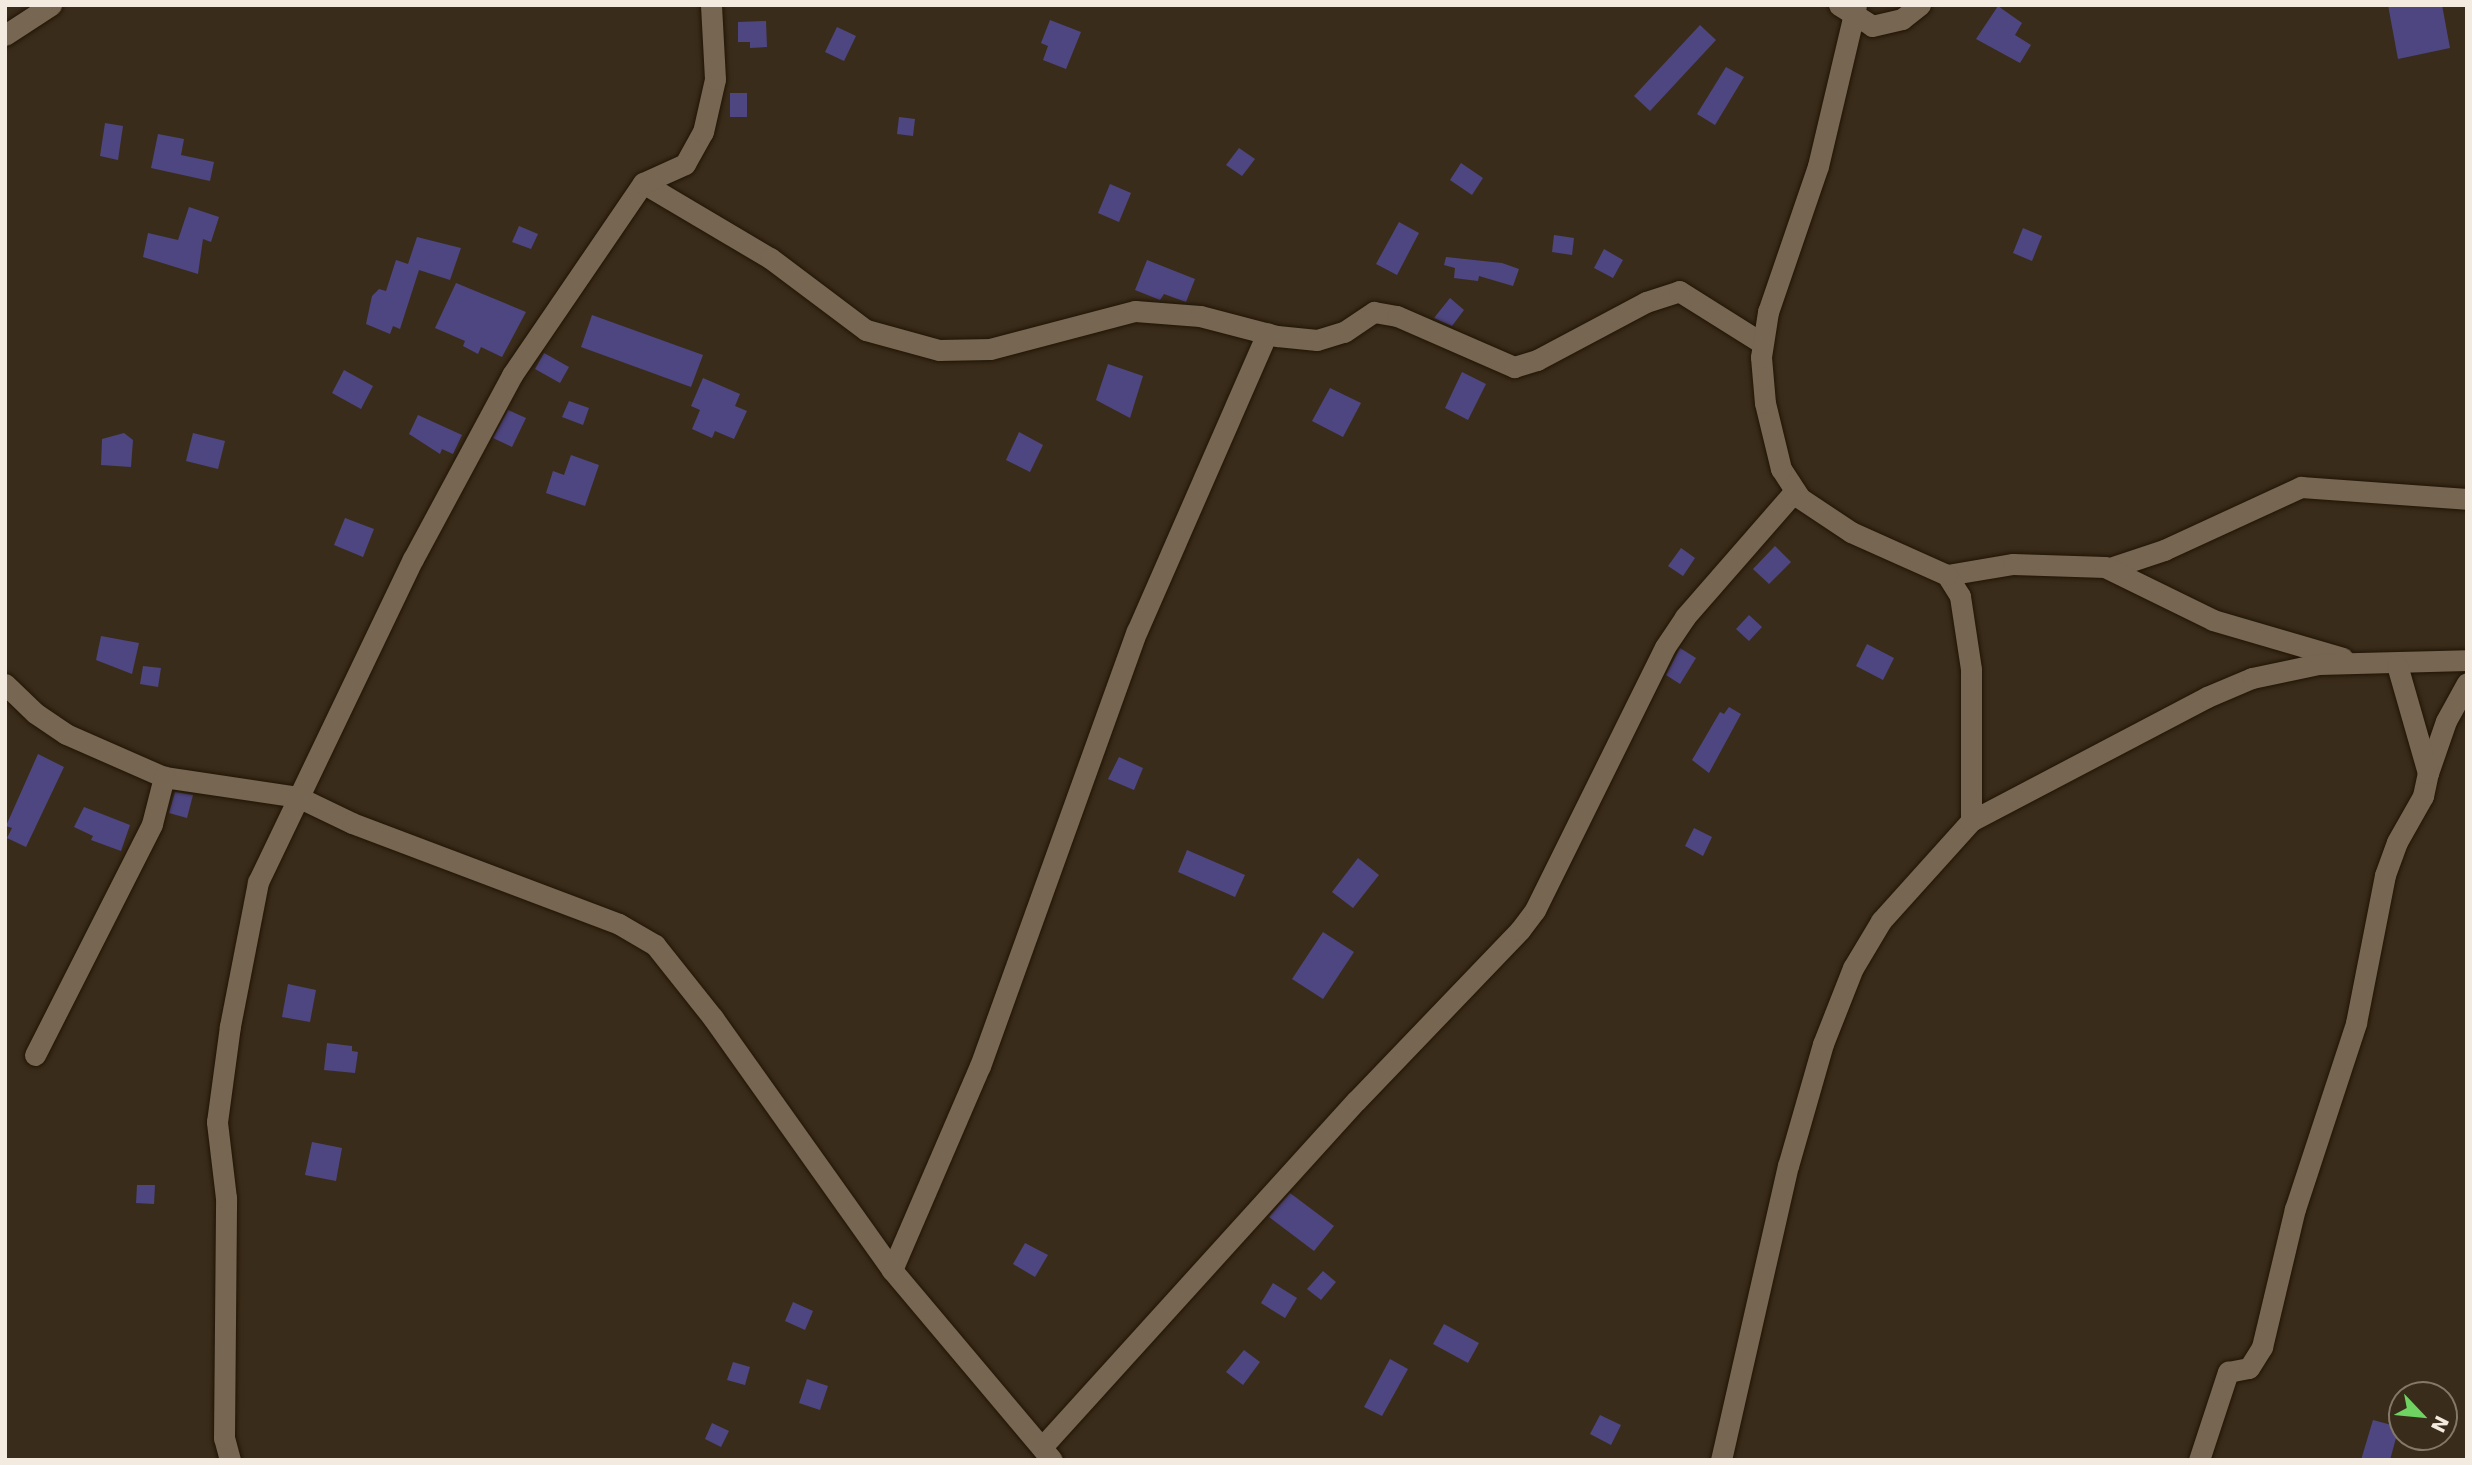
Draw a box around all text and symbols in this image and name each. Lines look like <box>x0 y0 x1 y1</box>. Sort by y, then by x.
north arrow <box>2388 1381 2458 1451</box>
text: N <box>2427 1412 2453 1436</box>

